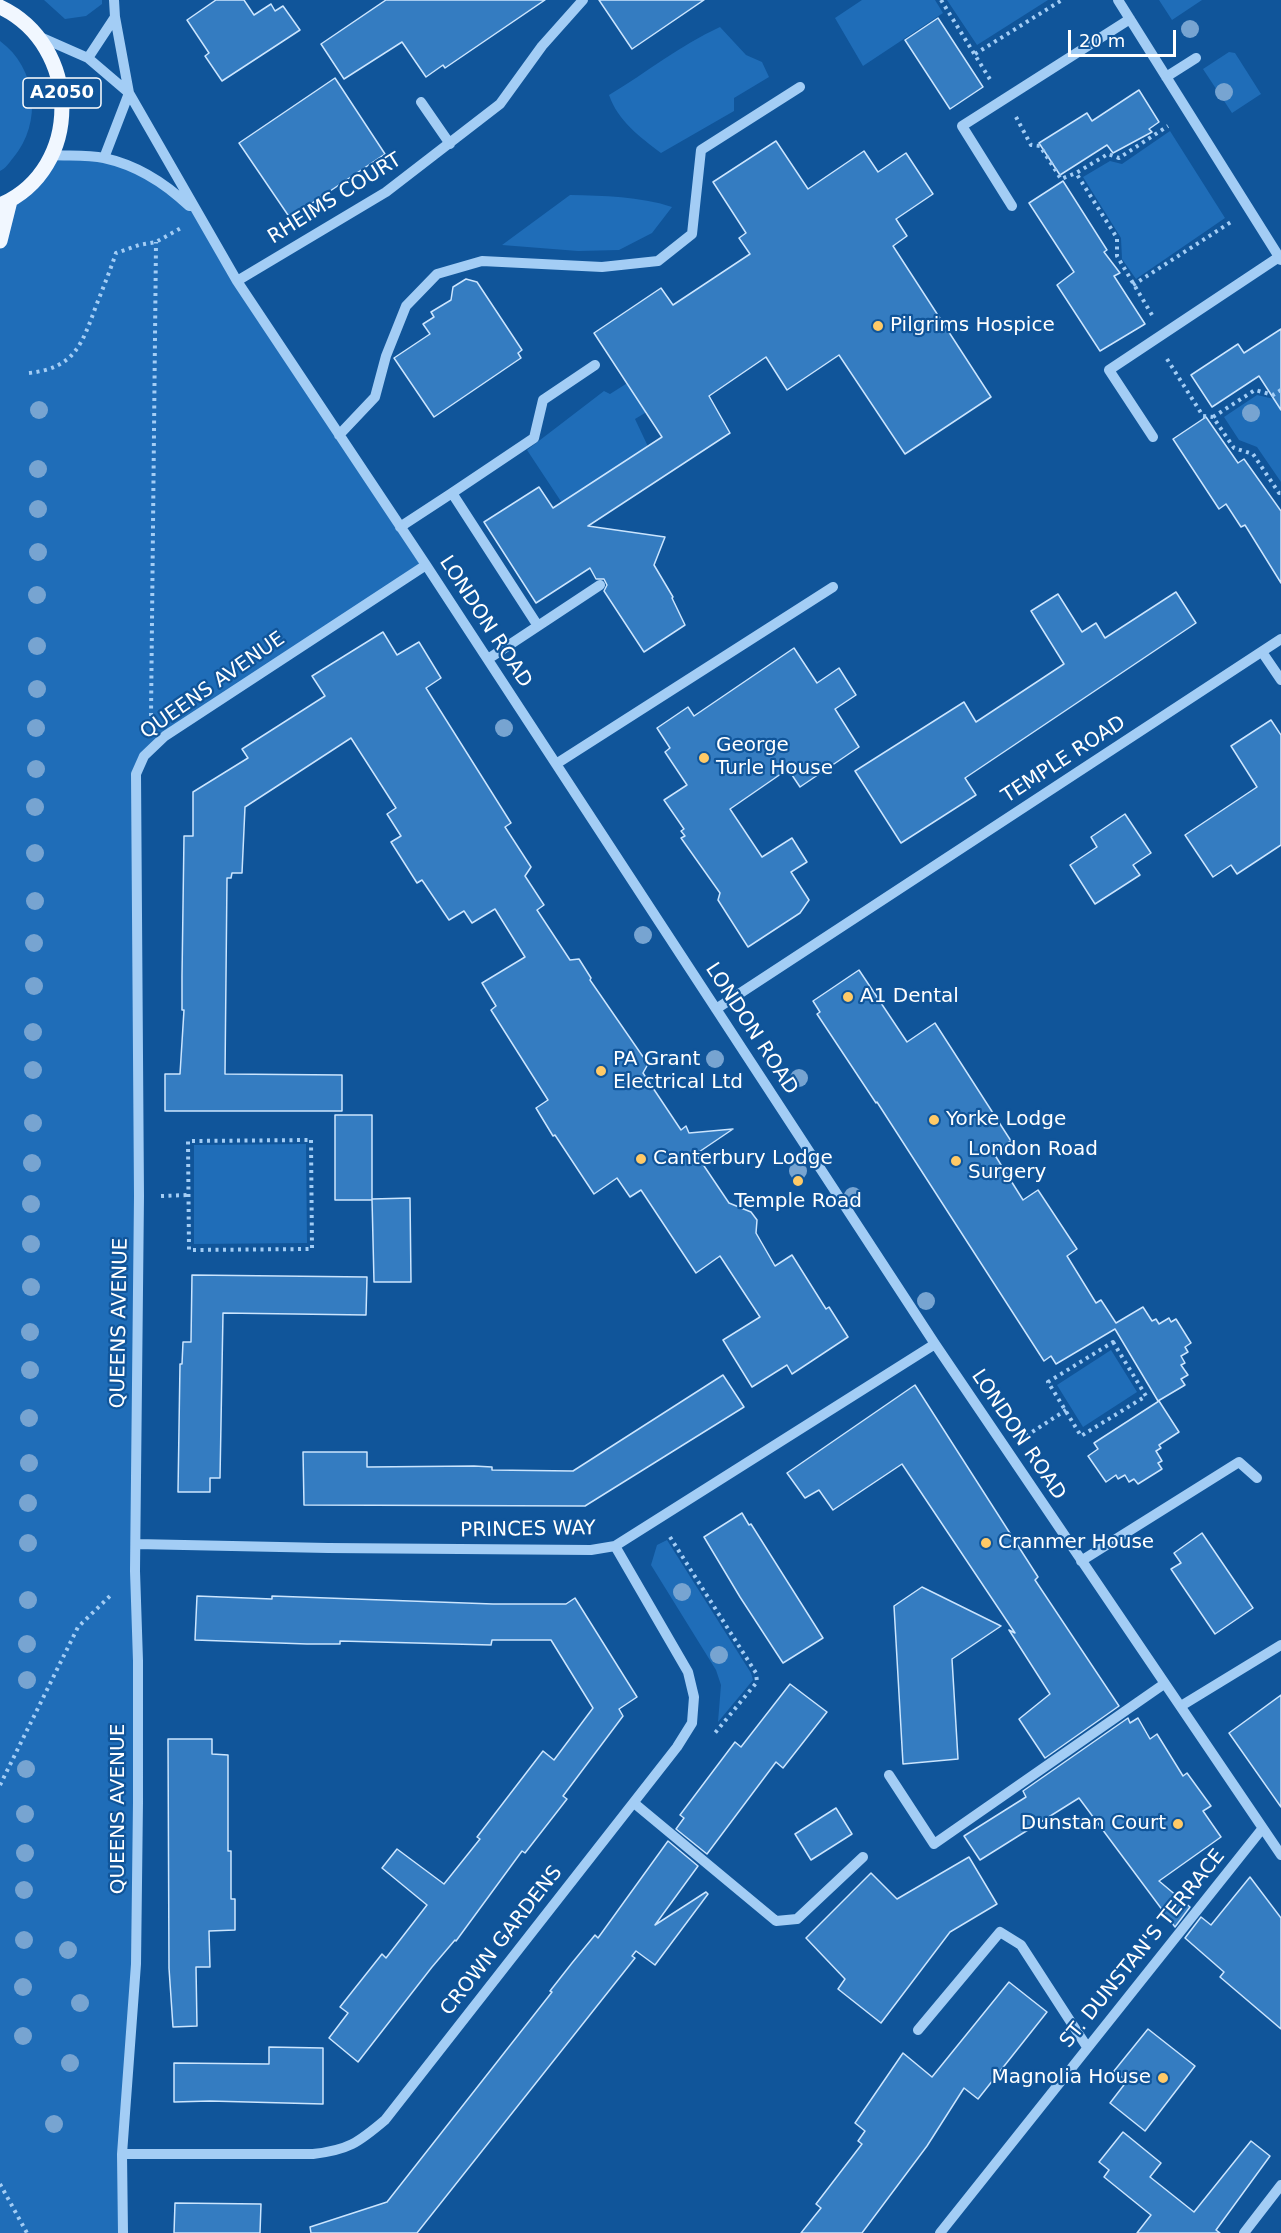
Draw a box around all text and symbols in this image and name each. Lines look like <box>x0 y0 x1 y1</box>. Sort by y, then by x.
scale bar <box>1071 18 1179 56</box>
text: 20 m <box>1079 30 1125 51</box>
road number: A2050 <box>23 78 101 108</box>
street label: RHEIMS COURT <box>264 148 406 250</box>
place label: Pilgrims Hospice <box>890 314 1055 338</box>
marker: Pilgrims Hospice <box>871 319 885 333</box>
street label: LONDON ROAD <box>434 552 536 692</box>
street label: QUEENS AVENUE <box>136 627 290 745</box>
street label: TEMPLE ROAD <box>998 711 1130 809</box>
place label: George Turle House <box>716 734 833 781</box>
marker: George Turle House <box>697 751 711 765</box>
street label: LONDON ROAD <box>700 959 802 1099</box>
place label: A1 Dental <box>860 985 959 1009</box>
marker: A1 Dental <box>841 990 855 1004</box>
place label: PA Grant Electrical Ltd <box>613 1048 743 1095</box>
marker: PA Grant Electrical Ltd <box>594 1064 608 1078</box>
place label: Yorke Lodge <box>946 1108 1066 1132</box>
marker: Yorke Lodge <box>927 1113 941 1127</box>
place label: London Road Surgery <box>968 1138 1098 1185</box>
place label: Canterbury Lodge <box>653 1147 833 1171</box>
marker: Canterbury Lodge <box>634 1152 648 1166</box>
marker: London Road Surgery <box>949 1154 963 1168</box>
marker: Temple Road <box>791 1174 805 1188</box>
place label: Temple Road <box>734 1190 862 1214</box>
street label: QUEENS AVENUE <box>107 1237 133 1409</box>
street label: LONDON ROAD <box>966 1365 1070 1505</box>
street label: PRINCES WAY <box>460 1517 596 1543</box>
place label: Cranmer House <box>998 1531 1154 1555</box>
marker: Cranmer House <box>979 1536 993 1550</box>
street label: QUEENS AVENUE <box>107 1724 131 1894</box>
place label: Dunstan Court <box>1021 1812 1166 1836</box>
marker: Dunstan Court <box>1171 1817 1185 1831</box>
street label: ST. DUNSTAN'S TERRACE <box>1055 1845 1231 2053</box>
street label: CROWN GARDENS <box>436 1861 568 2021</box>
place label: Magnolia House <box>991 2066 1151 2090</box>
marker: Magnolia House <box>1156 2071 1170 2085</box>

